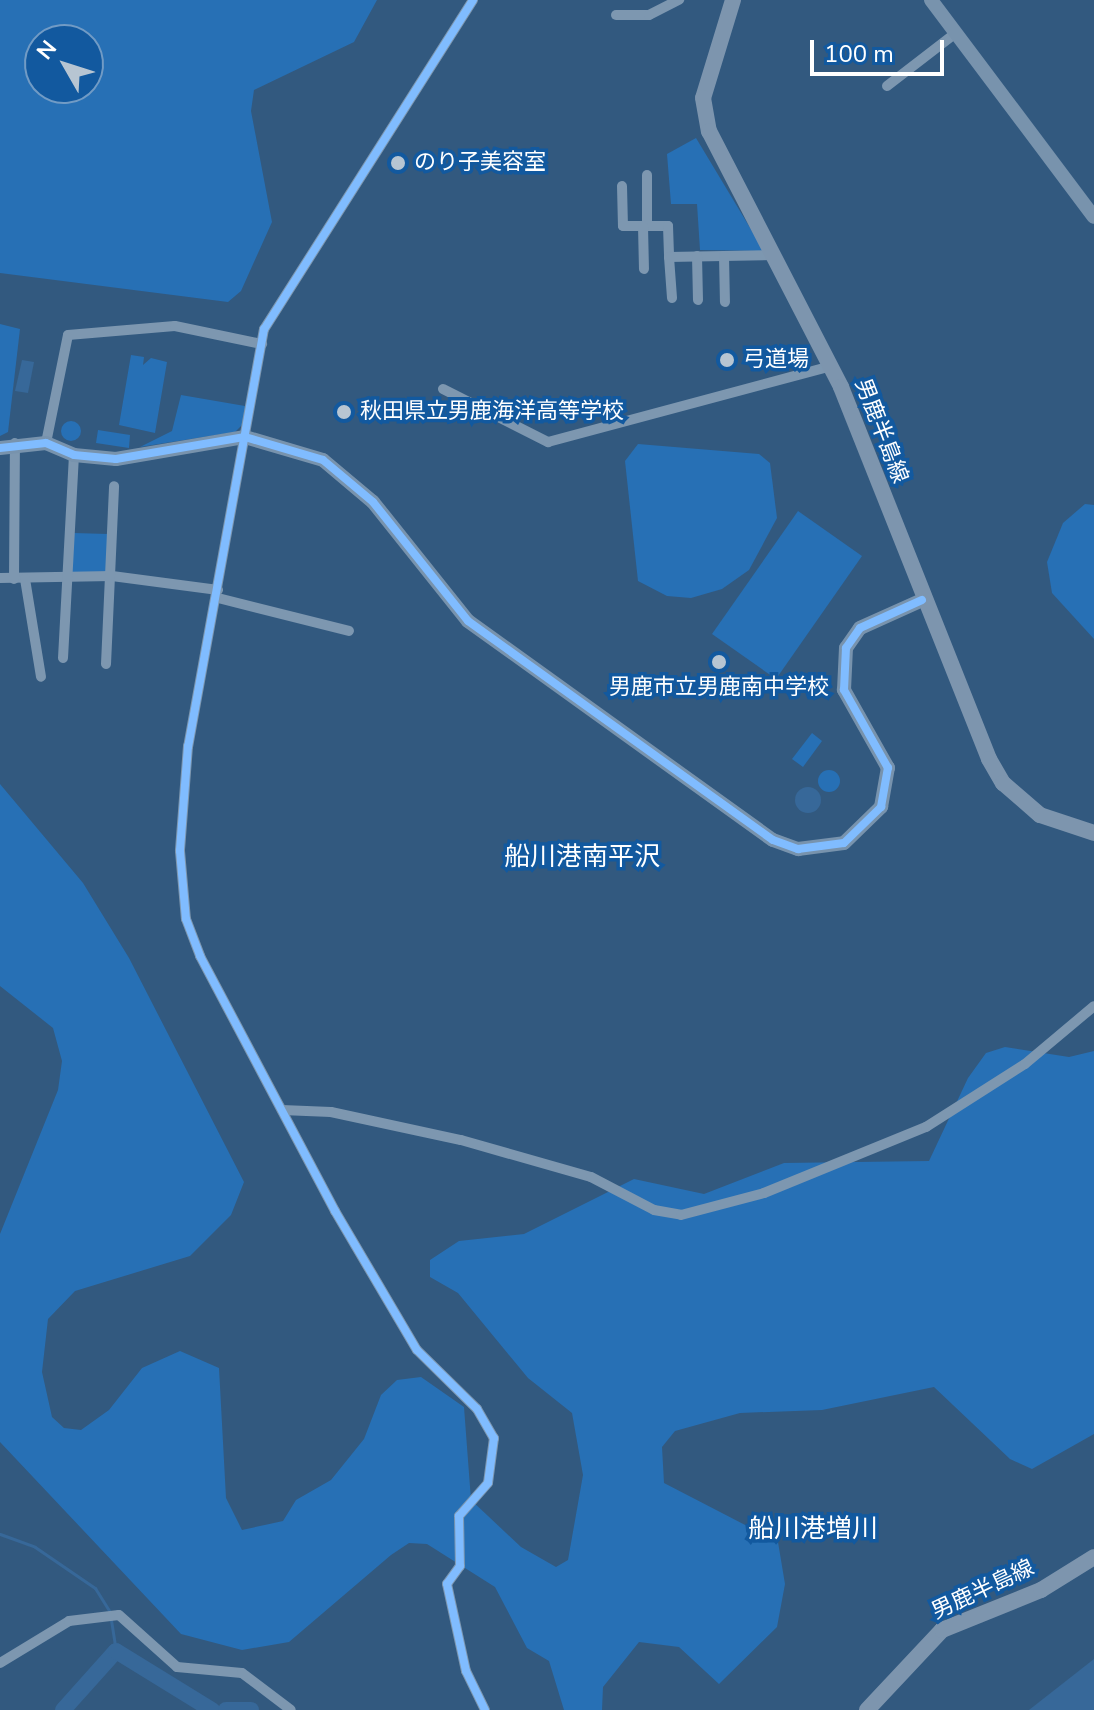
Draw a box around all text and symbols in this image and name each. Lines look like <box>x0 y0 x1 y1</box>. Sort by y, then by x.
north arrow <box>24 24 104 104</box>
scale bar <box>814 24 948 74</box>
text: N <box>30 34 64 66</box>
text: 100 m <box>824 38 894 70</box>
place label: のり子美容室 <box>414 150 546 176</box>
marker: のり子美容室 <box>389 154 407 172</box>
place label: 弓道場 <box>743 347 809 373</box>
marker: 弓道場 <box>718 351 736 369</box>
street label: 男鹿半島線 <box>849 375 913 487</box>
place label: 秋田県立男鹿海洋高等学校 <box>360 399 624 425</box>
marker: 秋田県立男鹿海洋高等学校 <box>335 403 353 421</box>
marker: 男鹿市立男鹿南中学校 <box>710 653 728 671</box>
place label: 男鹿市立男鹿南中学校 <box>609 675 829 701</box>
district label: 船川港南平沢 <box>504 841 660 873</box>
district label: 船川港増川 <box>748 1513 878 1545</box>
street label: 男鹿半島線 <box>928 1555 1038 1625</box>

